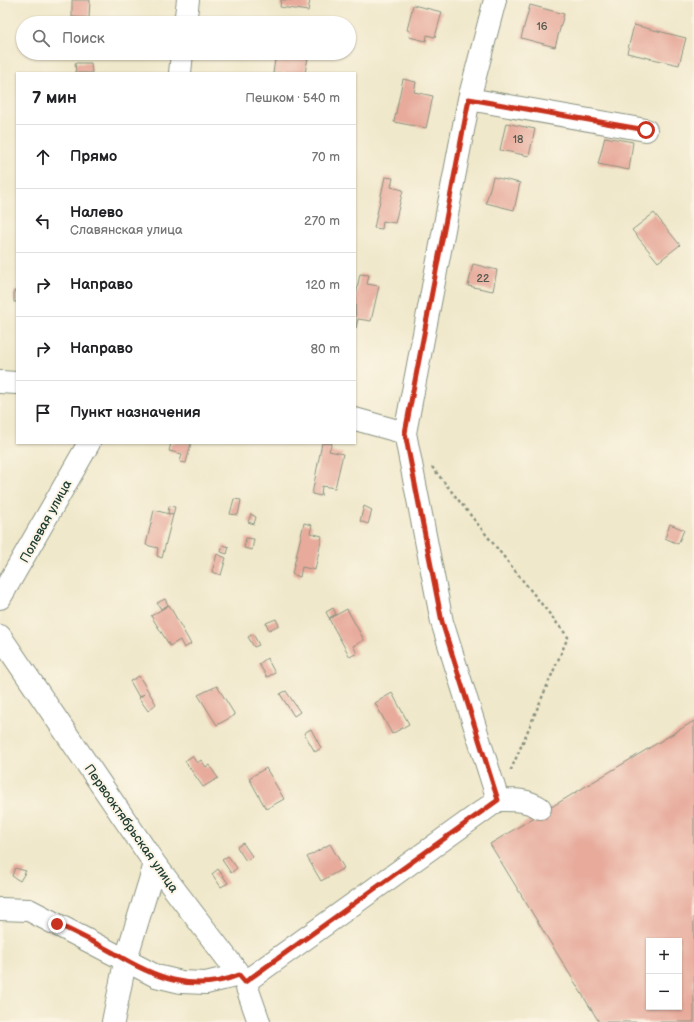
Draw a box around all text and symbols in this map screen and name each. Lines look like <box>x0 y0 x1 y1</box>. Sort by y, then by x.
search box <box>16 16 356 60</box>
house number: 16 <box>537 20 548 33</box>
icon: search <box>30 27 52 49</box>
text: Поиск <box>62 29 105 48</box>
text: 7 мин <box>32 88 77 108</box>
text: Пешком · 540 m <box>245 90 340 106</box>
route start <box>637 121 655 139</box>
house number: 18 <box>513 133 523 146</box>
icon: ahead <box>32 146 54 168</box>
text: Прямо <box>70 147 117 166</box>
text: 70 m <box>312 149 340 165</box>
text: Налево <box>70 203 123 222</box>
icon: left <box>32 210 54 232</box>
text: 270 m <box>304 213 340 229</box>
text: Славянская улица <box>70 222 183 238</box>
house number: 22 <box>477 272 490 285</box>
icon: right <box>32 274 54 296</box>
text: Направо <box>70 275 133 294</box>
text: 120 m <box>305 277 340 293</box>
icon: right <box>32 338 54 360</box>
text: Направо <box>70 339 133 358</box>
text: 80 m <box>311 341 340 357</box>
icon: arrive <box>32 402 54 424</box>
text: Пункт назначения <box>70 403 201 422</box>
street label: Полевая улица <box>17 477 75 566</box>
street label: Первооктябрьская улица <box>81 761 182 896</box>
route end <box>48 915 66 933</box>
map controls <box>646 938 682 1010</box>
button: + <box>646 938 682 974</box>
button: − <box>646 974 682 1010</box>

